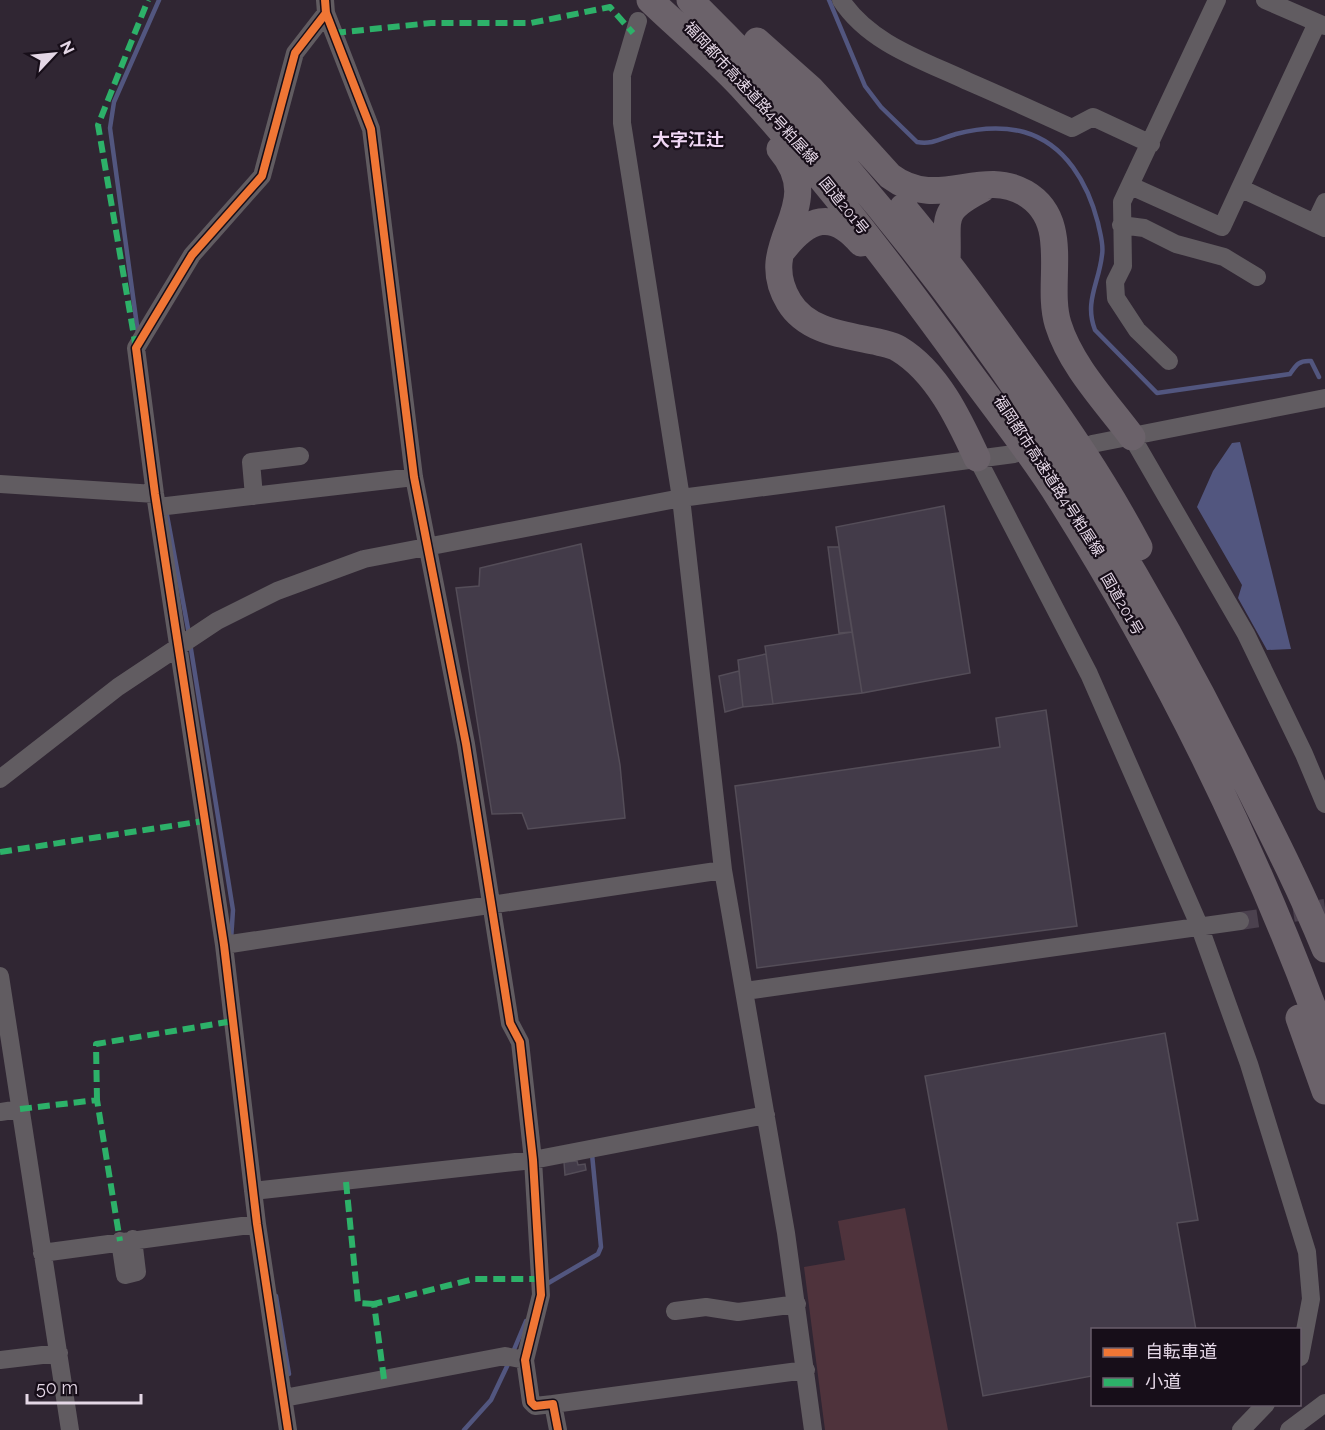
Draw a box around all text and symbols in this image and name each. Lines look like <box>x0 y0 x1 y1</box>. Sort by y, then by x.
street label: 福岡都市高速道路4号粕屋線 <box>680 18 822 168</box>
north arrow <box>24 24 84 84</box>
text: N <box>56 38 78 57</box>
district label: 大字江辻 <box>652 129 724 150</box>
street label: 国道201号 <box>815 174 873 238</box>
street label: 福岡都市高速道路4号粕屋線 <box>990 392 1108 560</box>
street label: 国道201号 <box>1097 570 1147 638</box>
legend <box>1091 1328 1301 1406</box>
text: 自転車道 <box>1145 1341 1217 1362</box>
scale bar <box>27 1367 141 1405</box>
text: 小道 <box>1145 1371 1181 1392</box>
text: 50 m <box>36 1377 78 1398</box>

